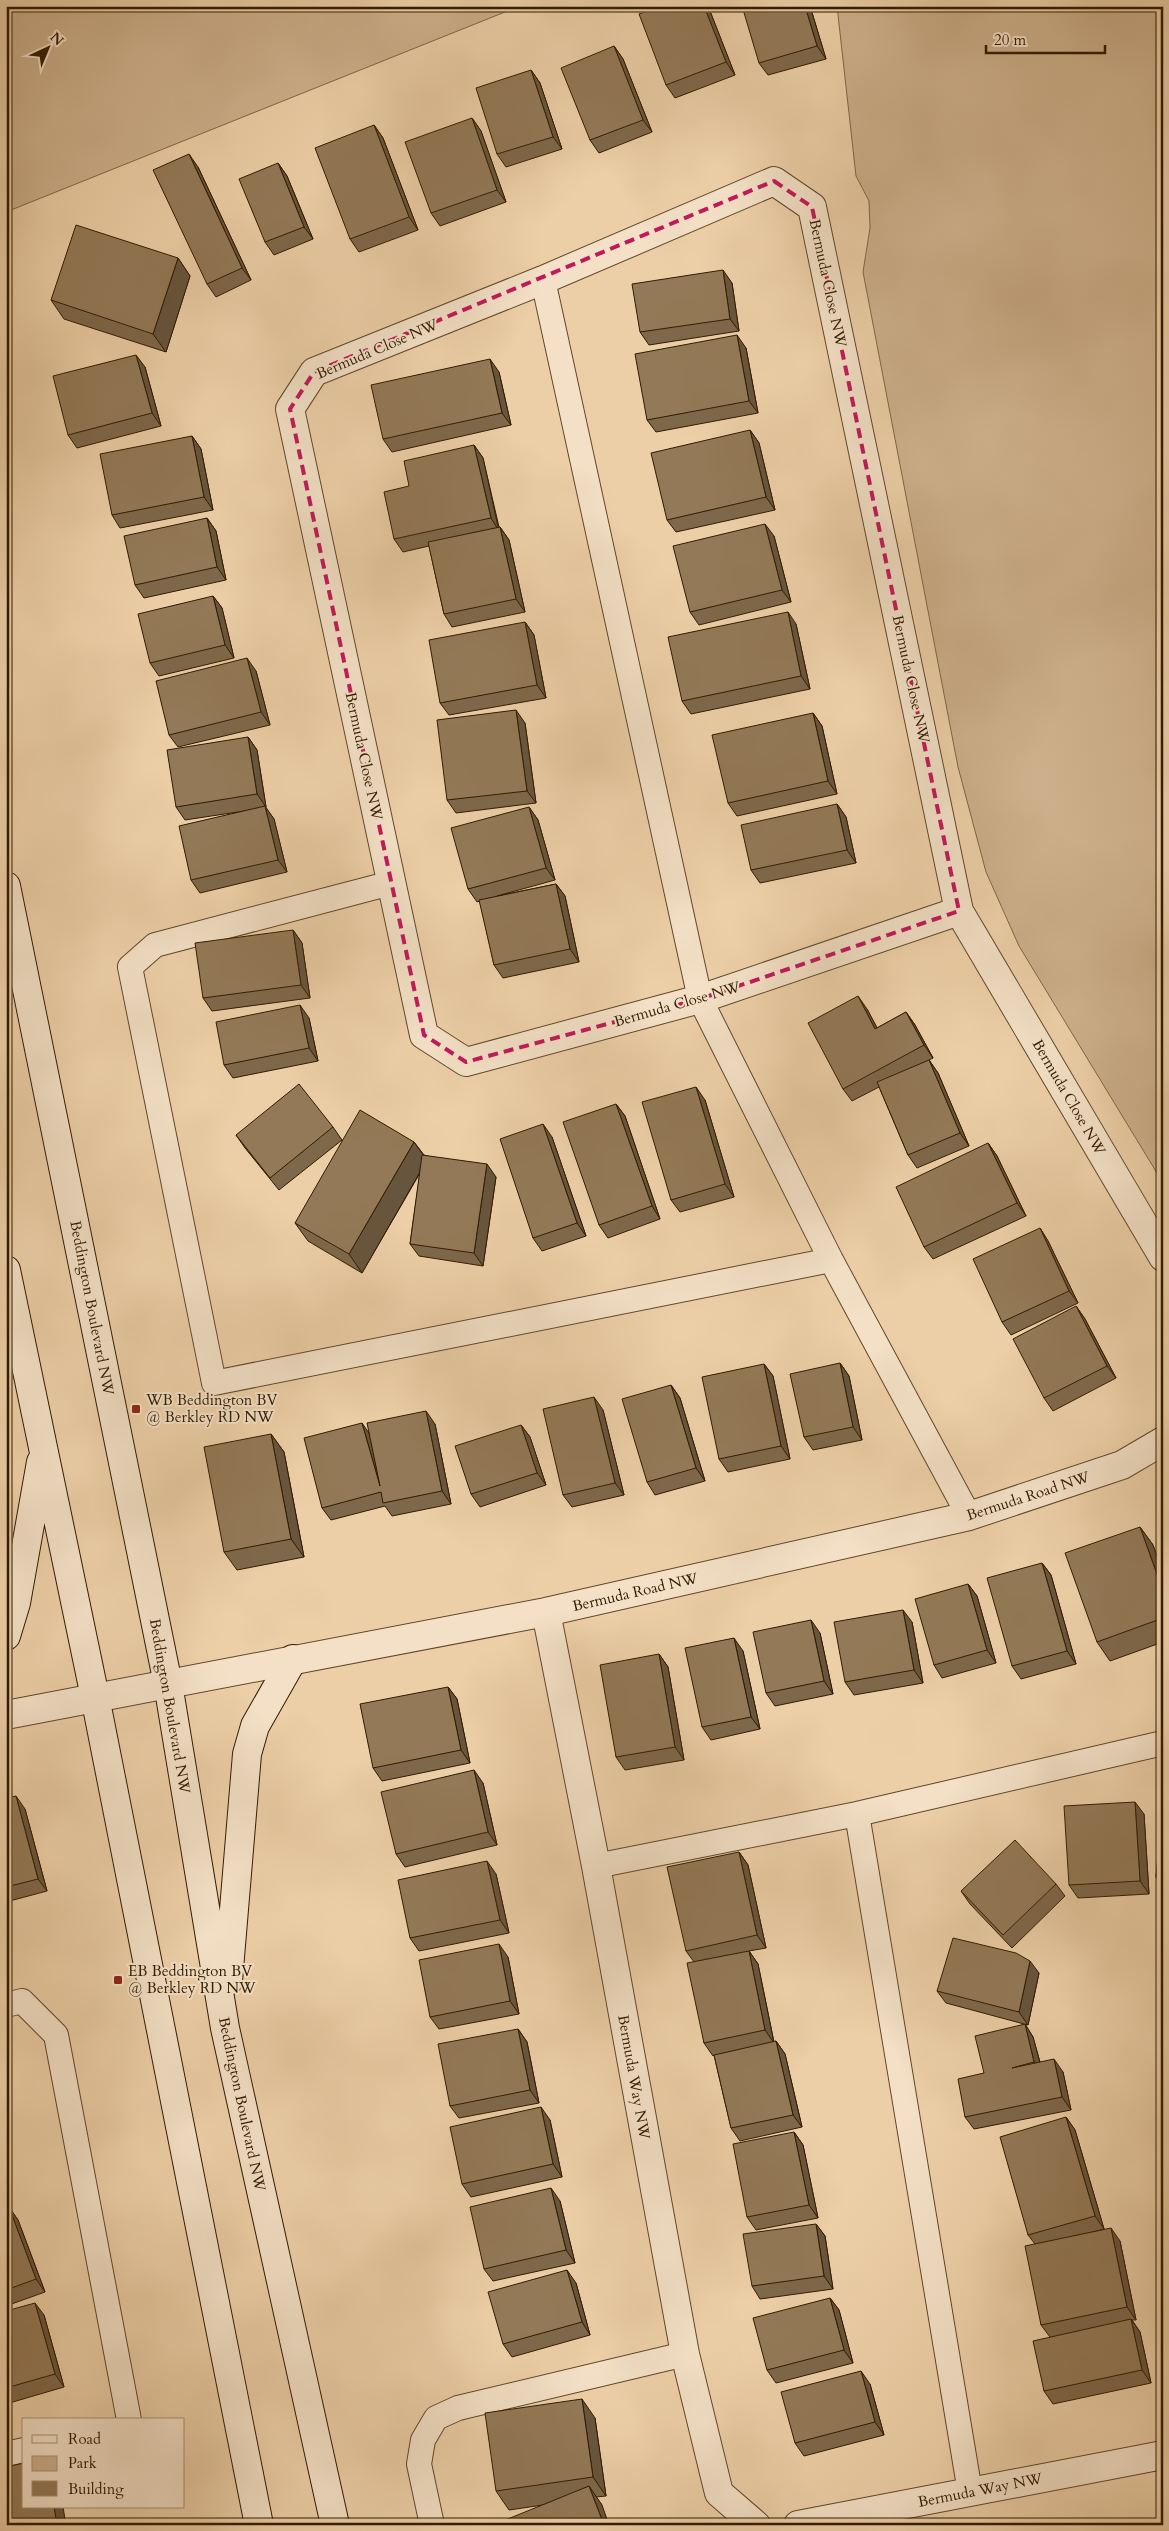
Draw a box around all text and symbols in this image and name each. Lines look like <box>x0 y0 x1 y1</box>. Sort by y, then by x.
north arrow <box>22 22 72 72</box>
scale bar <box>986 22 1105 54</box>
text: N <box>46 28 68 50</box>
text: 20 m <box>994 30 1026 50</box>
street label: Bermuda Close NW <box>805 217 851 349</box>
street label: Bermuda Close NW <box>313 314 441 384</box>
street label: Bermuda Close NW <box>888 613 934 745</box>
street label: Bermuda Close NW <box>341 690 387 822</box>
street label: Bermuda Close NW <box>612 976 743 1032</box>
street label: Bermuda Close NW <box>1028 1035 1110 1159</box>
street label: Beddington Boulevard NW <box>65 1219 119 1398</box>
place label: WB Beddington BV @ Berkley RD NW <box>145 1390 278 1427</box>
marker: WB Beddington BV @ Berkley RD NW <box>130 1403 142 1415</box>
street label: Bermuda Road NW <box>964 1467 1092 1525</box>
street label: Bermuda Road NW <box>570 1568 700 1616</box>
street label: Beddington Boulevard NW <box>145 1617 195 1796</box>
place label: EB Beddington BV @ Berkley RD NW <box>128 1961 256 1998</box>
marker: EB Beddington BV @ Berkley RD NW <box>112 1974 124 1986</box>
street label: Bermuda Way NW <box>613 2013 655 2141</box>
street label: Beddington Boulevard NW <box>214 2015 270 2193</box>
legend <box>22 2418 185 2508</box>
text: Road <box>68 2429 101 2449</box>
text: Park <box>68 2453 97 2473</box>
street label: Bermuda Way NW <box>916 2468 1044 2512</box>
text: Building <box>68 2479 124 2499</box>

